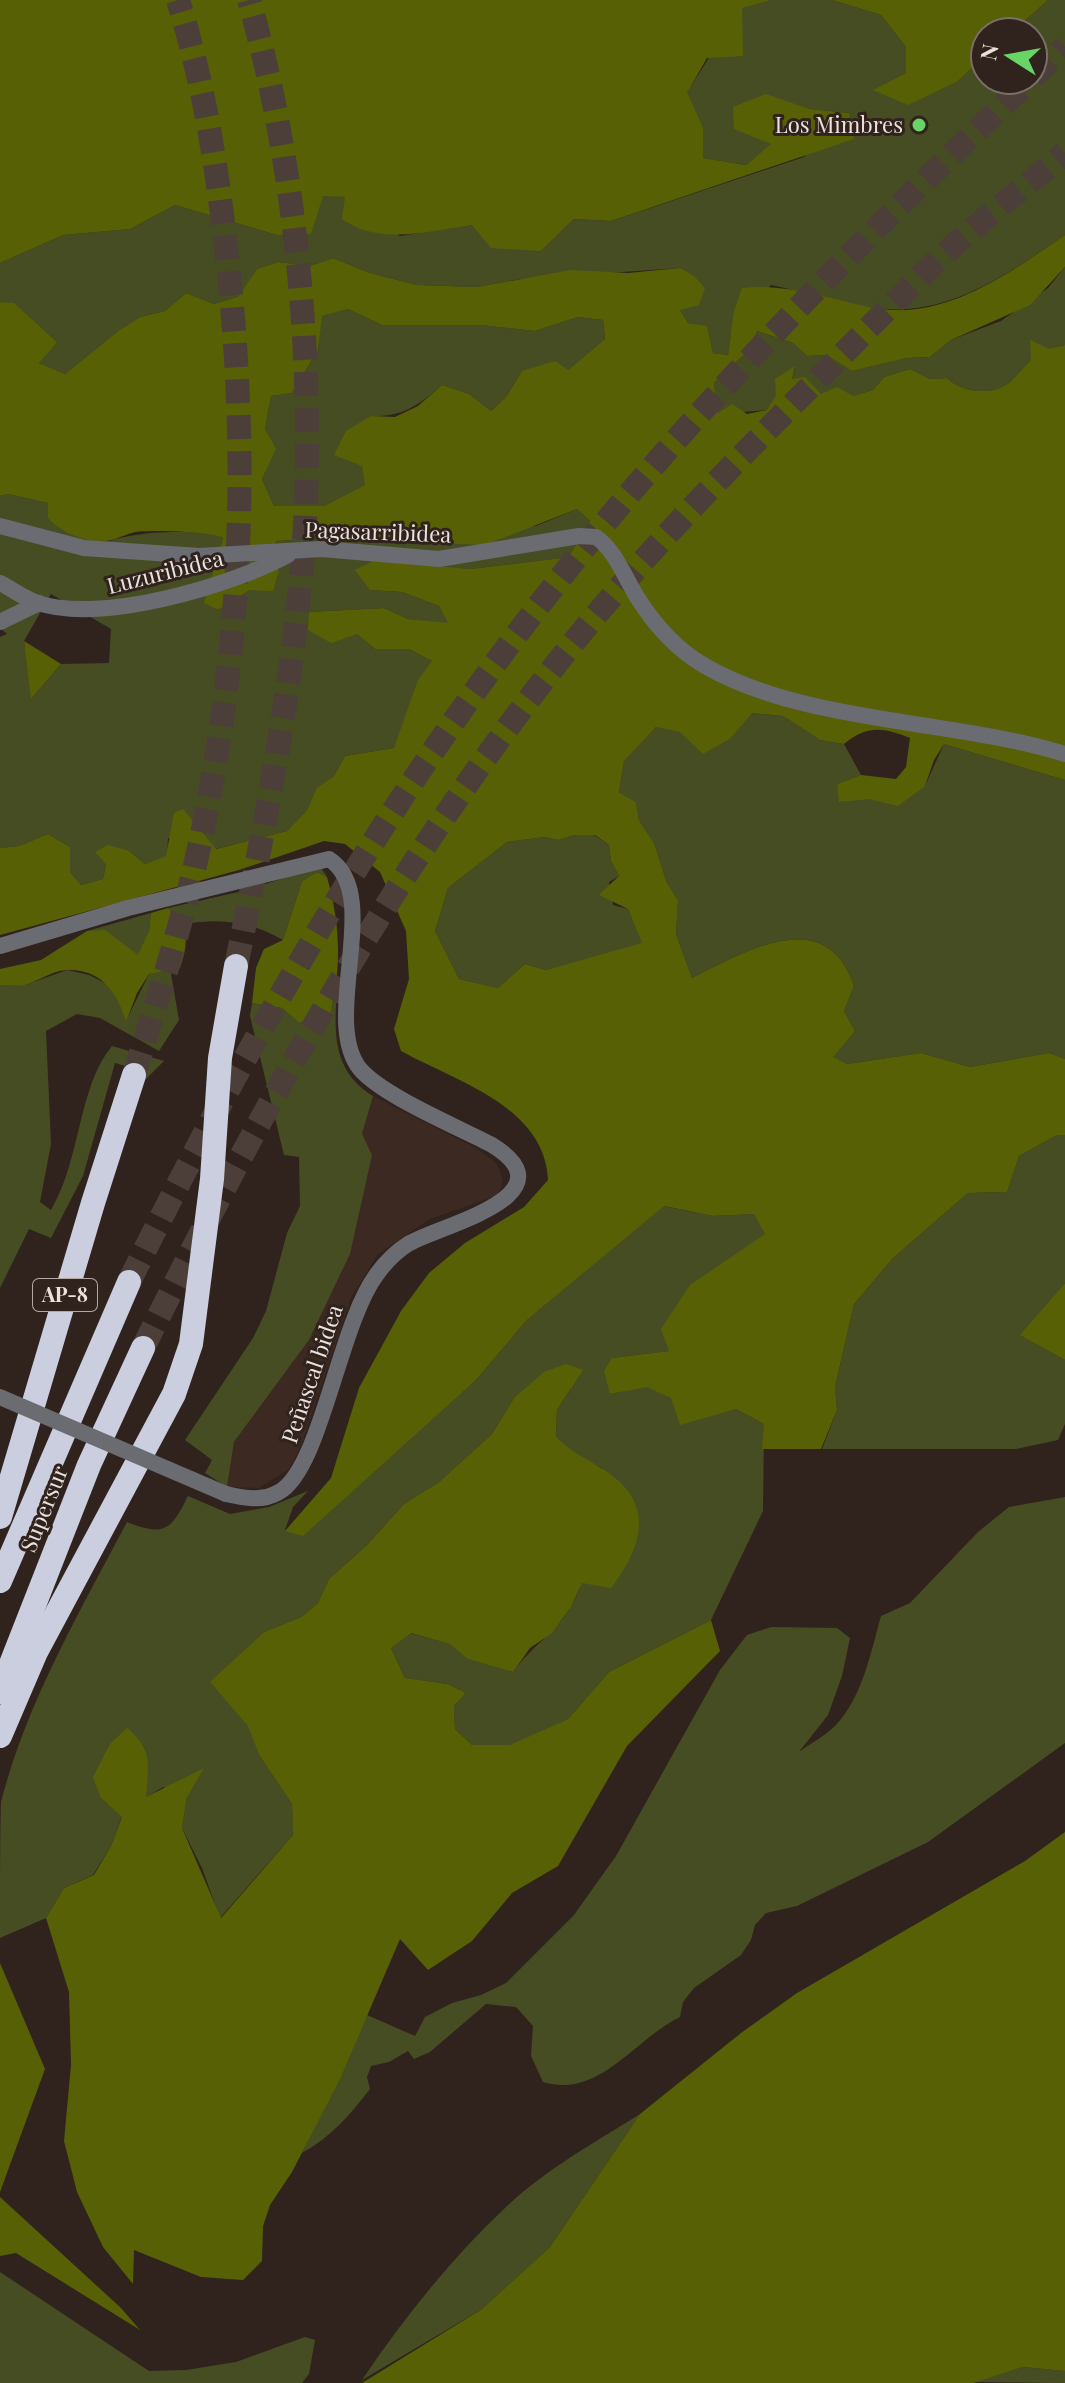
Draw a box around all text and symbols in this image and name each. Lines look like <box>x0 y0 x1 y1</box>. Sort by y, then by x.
north arrow <box>969 16 1049 96</box>
text: N <box>972 41 1005 63</box>
place label: Los Mimbres <box>775 109 903 139</box>
marker: Los Mimbres <box>910 116 928 134</box>
street label: Pagasarribidea <box>304 513 452 549</box>
street label: Luzuribidea <box>103 542 226 600</box>
road number: AP-8 <box>33 1279 97 1311</box>
street label: Peñascal bidea <box>273 1300 349 1447</box>
street label: Supersur <box>12 1461 74 1556</box>

